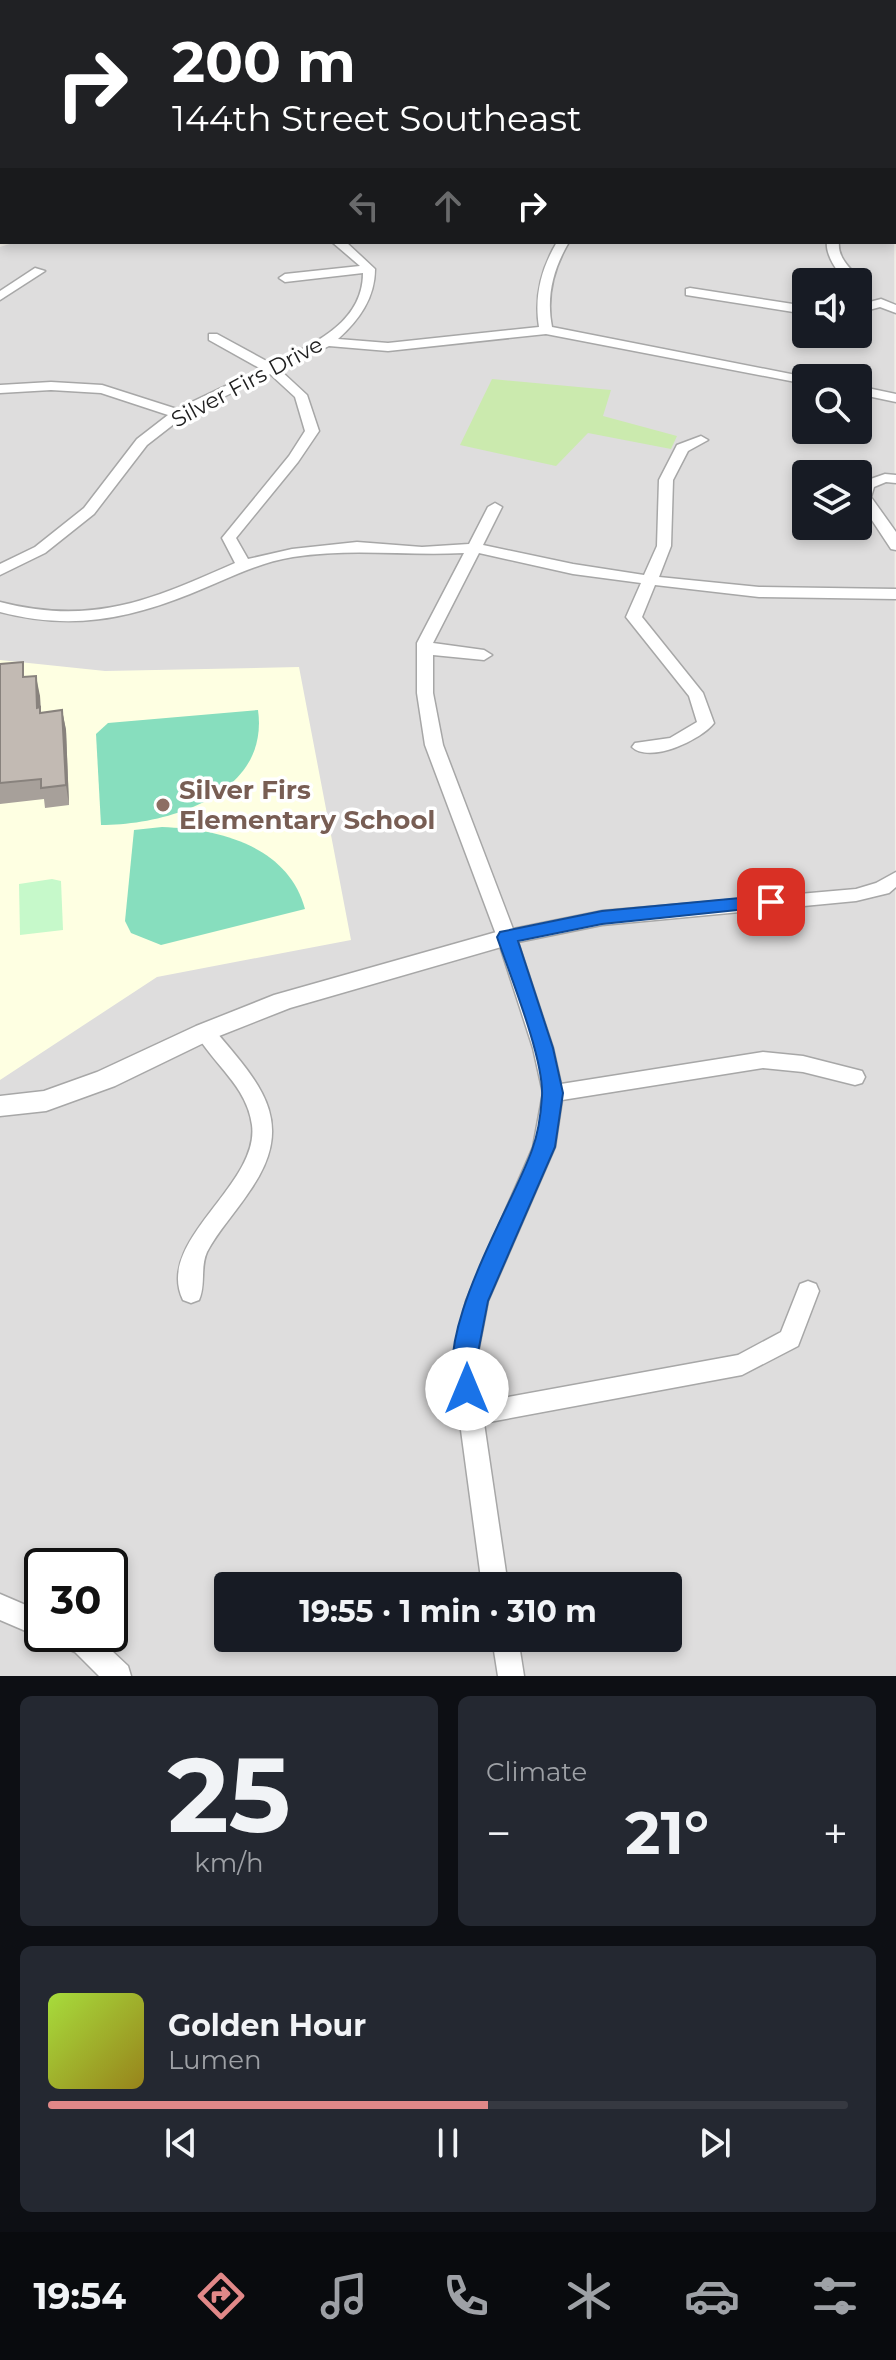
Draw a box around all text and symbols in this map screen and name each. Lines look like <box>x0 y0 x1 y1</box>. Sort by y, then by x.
text: 200 m <box>172 28 356 96</box>
icon: right <box>40 32 144 136</box>
text: 144th Street Southeast <box>172 96 582 140</box>
icon: left <box>342 184 386 228</box>
icon: ahead <box>426 184 470 228</box>
icon: right <box>510 184 554 228</box>
map controls <box>792 268 872 540</box>
button: sound <box>792 268 872 348</box>
street label: Silver Firs Drive <box>167 331 327 433</box>
button: search <box>792 364 872 444</box>
button: layers <box>792 460 872 540</box>
place label: Silver Firs Elementary School <box>179 774 435 836</box>
marker: Silver Firs Elementary School <box>154 796 172 814</box>
pin <box>737 868 805 936</box>
icon: arrive <box>749 880 793 924</box>
position arrow <box>425 1347 509 1431</box>
speed limit sign: 30 <box>24 1548 128 1652</box>
text: 19:55 · 1 min · 310 m <box>299 1593 597 1630</box>
text: 25 <box>167 1731 291 1858</box>
text: Climate <box>486 1756 587 1788</box>
text: 21° <box>625 1796 709 1869</box>
text: − <box>486 1806 511 1860</box>
text: + <box>823 1806 848 1860</box>
text: km/h <box>194 1847 264 1879</box>
text: Golden Hour <box>168 2007 366 2044</box>
text: Lumen <box>168 2044 261 2076</box>
icon: previous <box>159 2121 203 2165</box>
icon: pause <box>426 2121 470 2165</box>
icon: next <box>693 2121 737 2165</box>
icon: directions <box>193 2268 249 2324</box>
icon: music <box>316 2268 372 2324</box>
icon: phone <box>438 2268 494 2324</box>
icon: climate <box>561 2268 617 2324</box>
icon: car <box>684 2268 740 2324</box>
icon: filters <box>807 2268 863 2324</box>
text: 19:54 <box>33 2274 126 2318</box>

